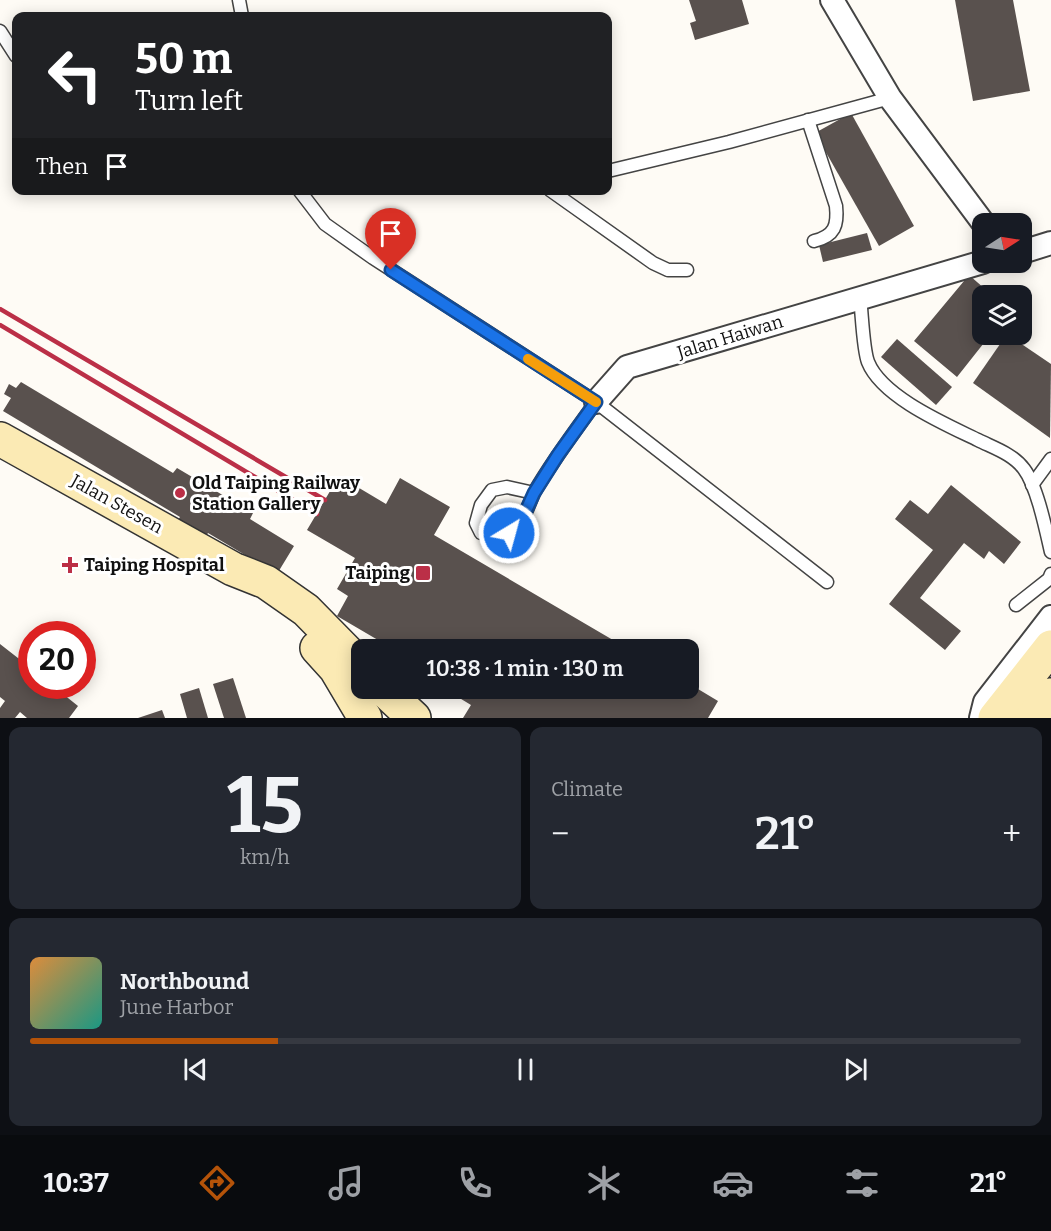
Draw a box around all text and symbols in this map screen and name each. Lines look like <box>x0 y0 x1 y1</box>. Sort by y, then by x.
text: 50 m <box>135 34 232 84</box>
icon: left <box>36 36 114 114</box>
text: Turn left <box>135 85 243 117</box>
icon: arrive <box>100 150 133 183</box>
text: Then <box>36 153 88 180</box>
pin <box>365 208 416 270</box>
north arrow <box>972 213 1032 273</box>
map controls <box>972 213 1032 345</box>
icon: arrive <box>374 217 407 250</box>
button: layers <box>972 285 1032 345</box>
street label: Jalan Haiwan <box>674 310 786 364</box>
street label: Jalan Stesen <box>66 469 167 539</box>
place label: Old Taiping Railway Station Gallery <box>192 472 361 515</box>
marker: Old Taiping Railway Station Gallery <box>173 486 187 500</box>
position arrow <box>477 501 541 565</box>
place label: Taiping Hospital <box>84 554 225 576</box>
marker: Taiping Hospital <box>61 556 79 574</box>
place label: Taiping <box>345 562 411 584</box>
marker: Taiping <box>414 564 432 582</box>
speed limit sign: 20 <box>18 621 96 699</box>
text: 10:38 · 1 min · 130 m <box>427 655 623 682</box>
text: 15 <box>227 759 303 853</box>
text: Climate <box>551 777 623 801</box>
text: 21° <box>755 807 817 861</box>
text: − <box>551 814 569 854</box>
text: + <box>1002 814 1021 854</box>
text: km/h <box>240 845 290 869</box>
text: Northbound <box>120 968 249 995</box>
text: June Harbor <box>120 995 233 1019</box>
icon: previous <box>179 1053 212 1086</box>
icon: pause <box>509 1053 542 1086</box>
icon: next <box>839 1053 872 1086</box>
icon: directions <box>196 1162 238 1204</box>
icon: music <box>325 1162 367 1204</box>
icon: phone <box>454 1162 496 1204</box>
icon: climate <box>583 1162 625 1204</box>
icon: car <box>712 1162 754 1204</box>
icon: filters <box>841 1162 883 1204</box>
text: 10:37 <box>44 1167 109 1199</box>
text: 21° <box>970 1167 1007 1199</box>

